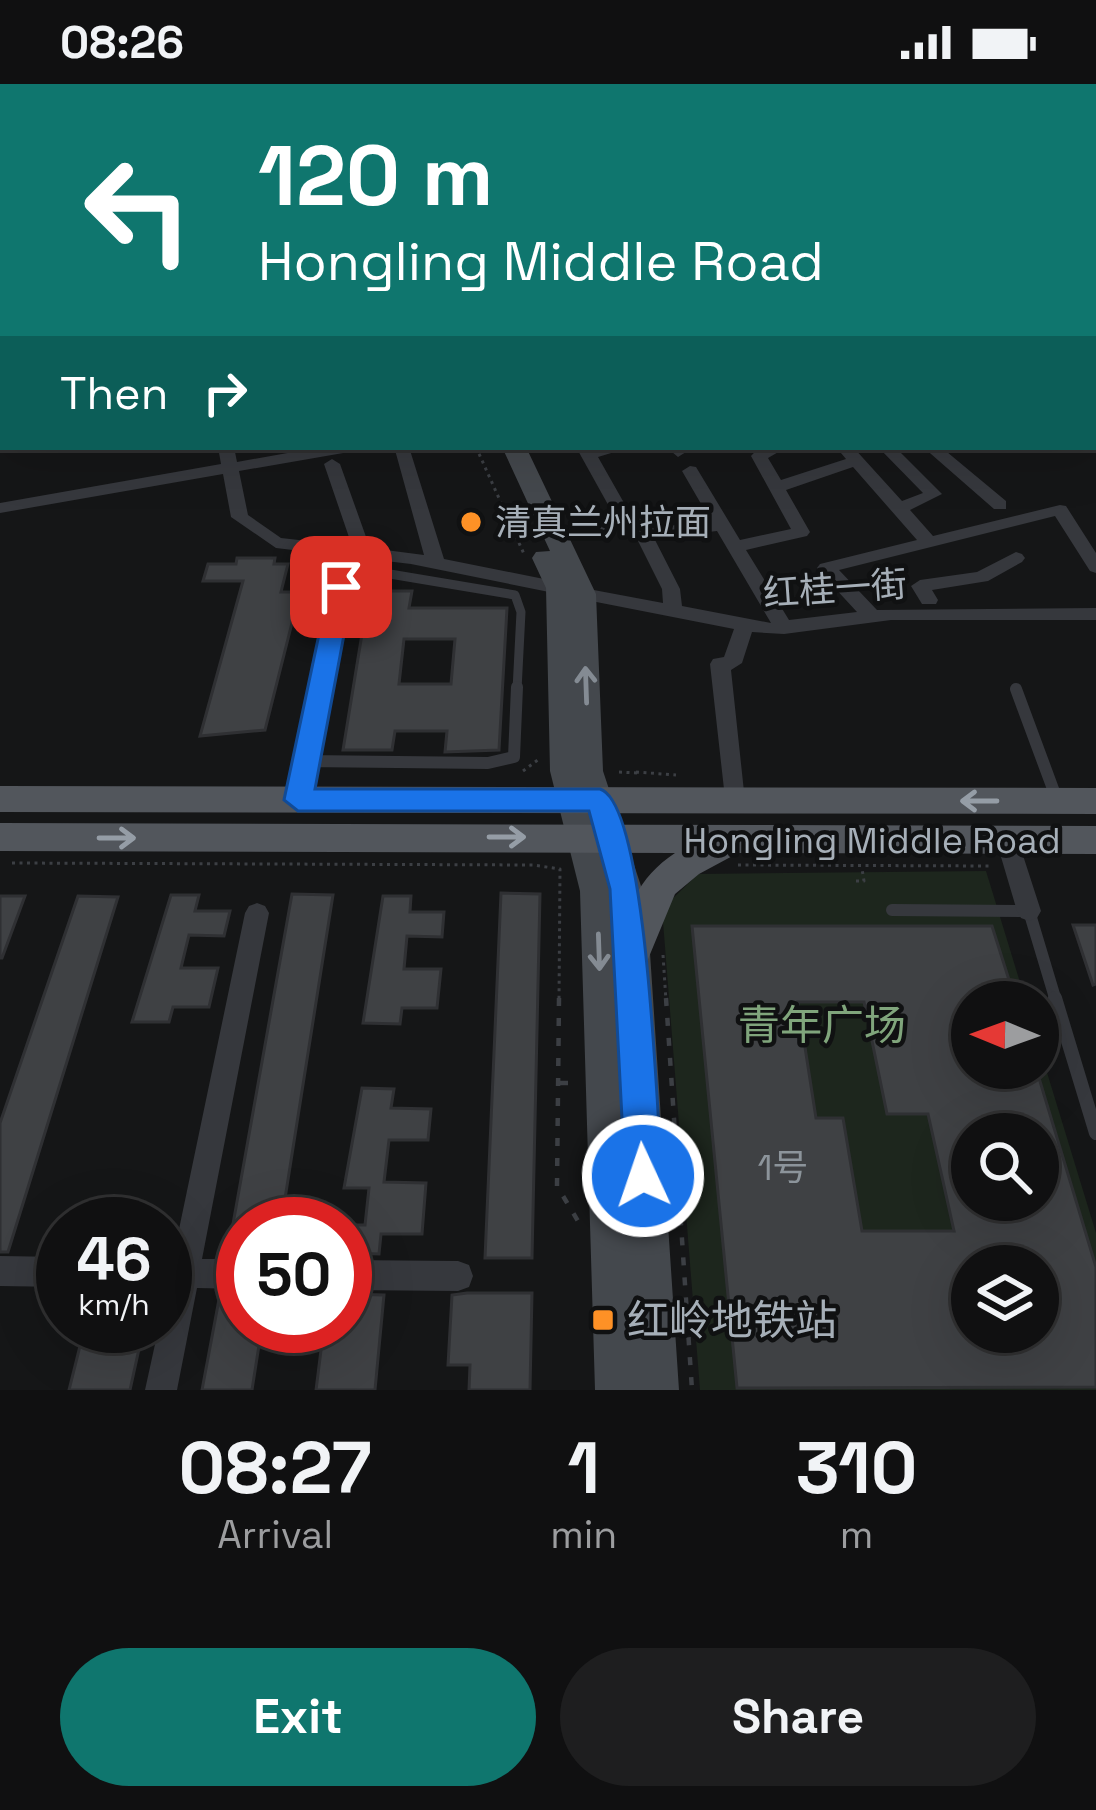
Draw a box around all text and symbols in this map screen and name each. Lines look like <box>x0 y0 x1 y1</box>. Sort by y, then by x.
text: 08:26 <box>60 14 184 71</box>
text: 120 m <box>258 122 493 230</box>
icon: left <box>60 132 216 288</box>
text: Hongling Middle Road <box>258 227 824 296</box>
icon: right <box>192 360 258 426</box>
text: Then <box>60 365 168 422</box>
place label: 清真兰州拉面 <box>495 500 711 546</box>
marker: 清真兰州拉面 <box>458 509 484 535</box>
pin <box>290 536 392 638</box>
icon: arrive <box>308 554 374 620</box>
street label: 红桂一街 <box>762 561 909 617</box>
one-way arrow <box>574 666 597 705</box>
one-way arrow <box>960 790 999 812</box>
street label: Hongling Middle Road <box>683 818 1061 864</box>
one-way arrow <box>97 826 136 849</box>
one-way arrow <box>487 826 526 848</box>
one-way arrow <box>588 932 611 971</box>
north arrow <box>951 981 1059 1089</box>
map controls <box>951 981 1059 1353</box>
park label: 青年广场 <box>738 999 906 1052</box>
position arrow <box>580 1113 706 1239</box>
button: search <box>951 1113 1059 1221</box>
house number: 1号 <box>757 1145 809 1191</box>
speed limit sign: 50 <box>216 1197 372 1353</box>
text: 46 <box>76 1221 152 1298</box>
button: layers <box>951 1245 1059 1353</box>
text: km/h <box>78 1285 150 1324</box>
place label: 红岭地铁站 <box>627 1294 837 1347</box>
marker: 红岭地铁站 <box>590 1307 616 1333</box>
text: 08:27 <box>179 1422 372 1514</box>
text: 1 <box>567 1422 600 1514</box>
text: 310 <box>796 1422 917 1514</box>
text: Arrival <box>217 1510 333 1559</box>
text: min <box>550 1510 617 1559</box>
text: m <box>840 1510 873 1559</box>
button: Exit <box>60 1648 536 1786</box>
button: Share <box>560 1648 1036 1786</box>

